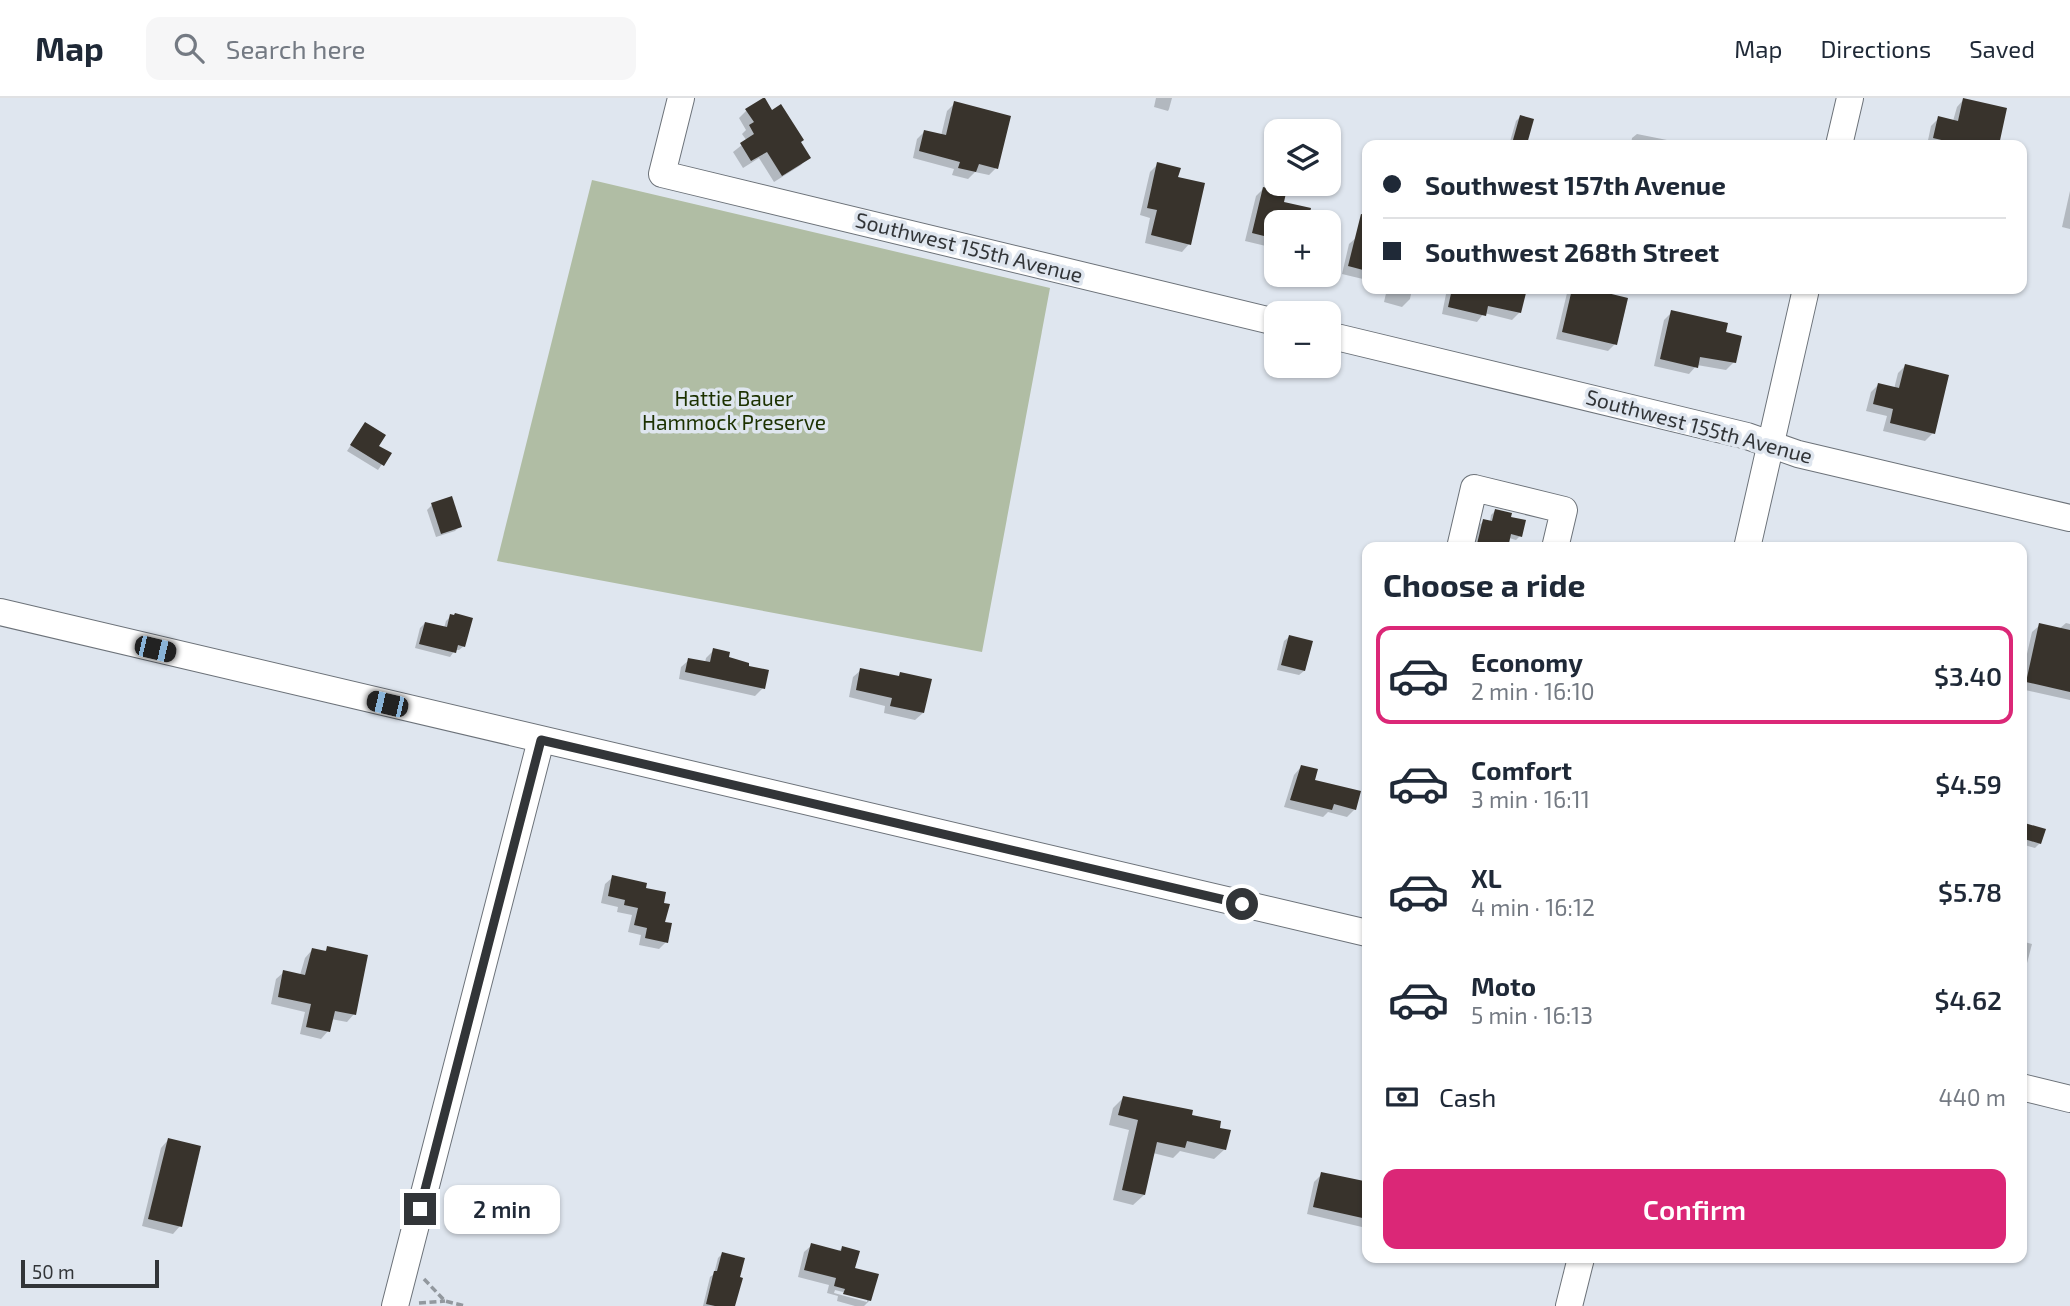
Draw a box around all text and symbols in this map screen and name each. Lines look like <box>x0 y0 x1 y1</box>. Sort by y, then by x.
search box <box>146 17 636 80</box>
text: Map <box>35 28 104 68</box>
icon: search <box>170 29 208 67</box>
text: Search here <box>226 33 365 64</box>
text: Map <box>1734 34 1782 63</box>
text: Directions <box>1820 34 1931 63</box>
text: Saved <box>1969 34 2035 63</box>
map controls <box>1264 119 1341 378</box>
button: layers <box>1264 119 1341 196</box>
text: Southwest 157th Avenue <box>1425 169 1726 200</box>
street label: Southwest 155th Avenue <box>853 206 1086 287</box>
button: + <box>1264 210 1341 287</box>
text: Southwest 268th Street <box>1425 236 1719 267</box>
button: − <box>1264 301 1341 378</box>
street label: Southwest 155th Avenue <box>1583 383 1815 468</box>
park label: Hattie Bauer Hammock Preserve <box>642 385 826 434</box>
text: Choose a ride <box>1383 565 1586 603</box>
car <box>133 634 178 664</box>
icon: car <box>1387 644 1450 707</box>
text: Economy <box>1471 646 1583 677</box>
text: $3.40 <box>1934 660 2002 691</box>
text: 2 min · 16:10 <box>1471 677 1595 705</box>
car <box>365 689 410 719</box>
icon: car <box>1387 752 1450 815</box>
text: Comfort <box>1471 754 1572 785</box>
text: $4.59 <box>1935 768 2002 799</box>
text: 3 min · 16:11 <box>1471 785 1590 813</box>
icon: car <box>1387 860 1450 923</box>
text: XL <box>1471 862 1502 893</box>
text: $5.78 <box>1938 876 2002 907</box>
route start <box>1226 888 1258 920</box>
text: 4 min · 16:12 <box>1471 893 1595 921</box>
icon: car <box>1387 968 1450 1031</box>
text: Moto <box>1471 970 1536 1001</box>
text: $4.62 <box>1935 984 2002 1015</box>
text: 5 min · 16:13 <box>1471 1001 1593 1029</box>
icon: cash <box>1383 1078 1421 1116</box>
text: Cash <box>1439 1081 1496 1112</box>
text: 440 m <box>1939 1083 2006 1111</box>
button: Confirm <box>1383 1169 2006 1249</box>
callout: 2 min <box>444 1184 560 1234</box>
route end <box>404 1193 436 1225</box>
text: 2 min <box>473 1195 531 1223</box>
scale bar <box>21 1257 159 1289</box>
text: 50 m <box>32 1260 75 1283</box>

